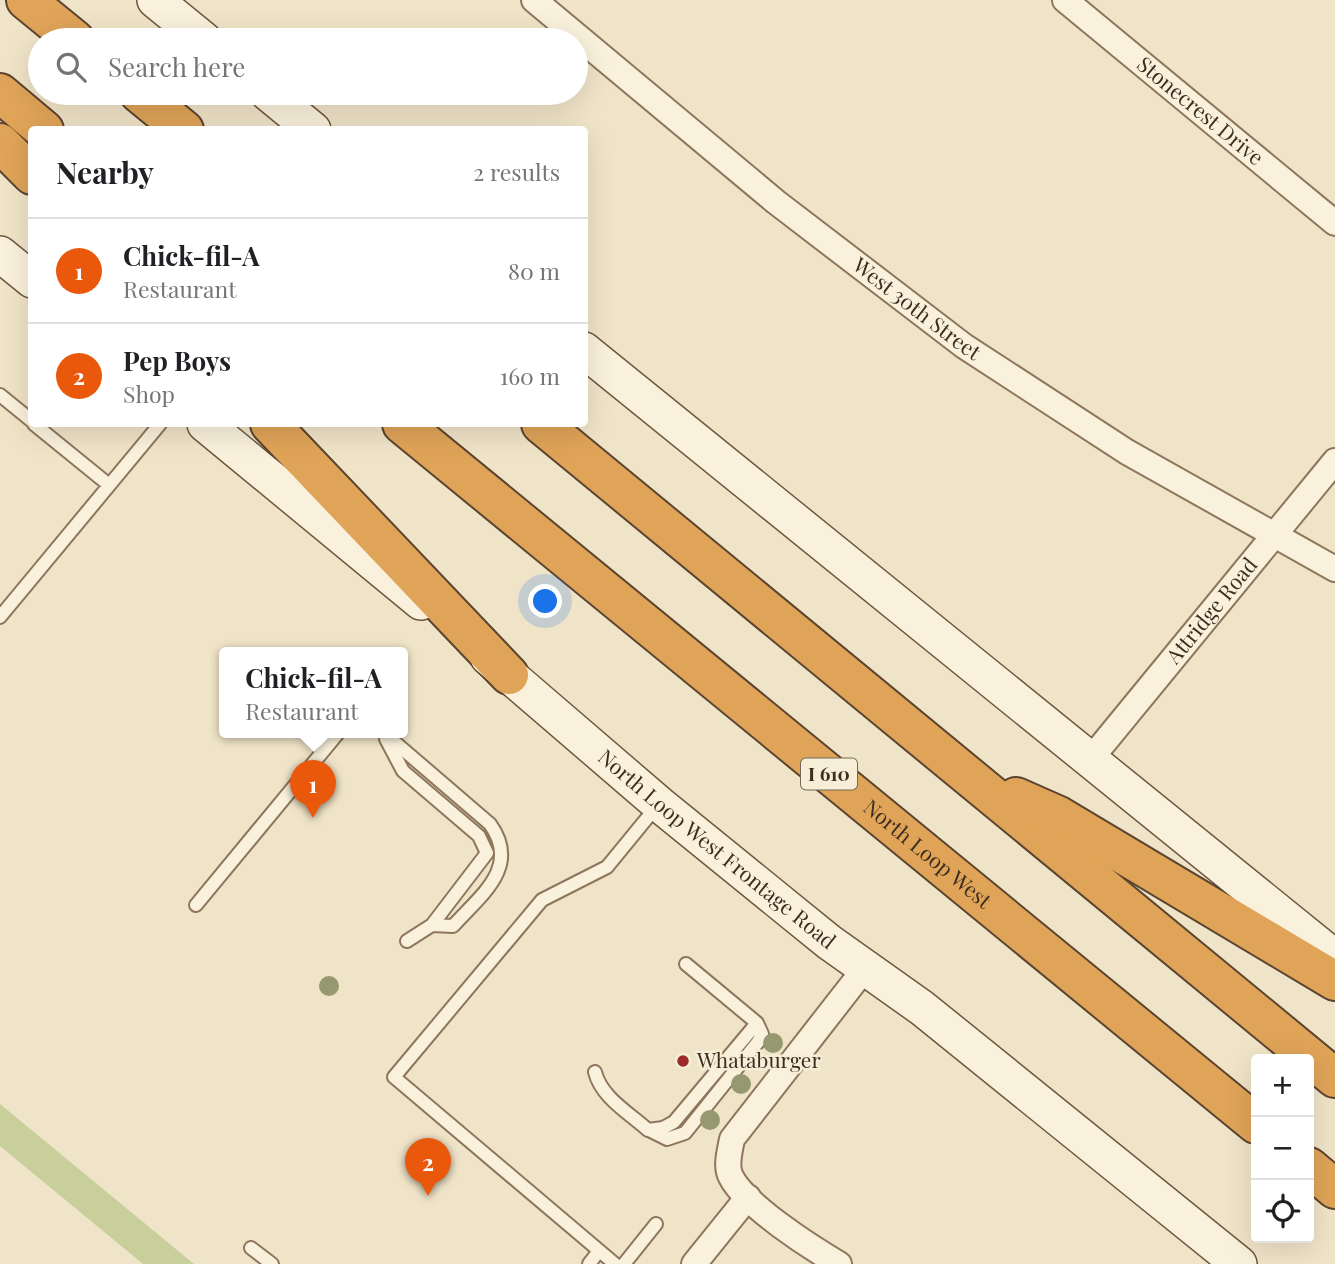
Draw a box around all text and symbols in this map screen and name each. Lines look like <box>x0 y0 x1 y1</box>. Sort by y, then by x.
search box <box>28 28 588 105</box>
icon: search <box>52 48 90 86</box>
text: Search here <box>108 49 245 84</box>
street label: Stonecrest Drive <box>1132 49 1270 170</box>
text: Nearby <box>56 152 154 192</box>
text: 2 results <box>473 156 560 187</box>
text: Chick-fil-A <box>123 238 260 273</box>
street label: West 30th Street <box>847 250 987 365</box>
text: 1 <box>75 255 83 286</box>
text: 80 m <box>508 255 560 286</box>
text: Restaurant <box>123 273 236 304</box>
text: Pep Boys <box>123 343 231 378</box>
text: 2 <box>73 360 85 391</box>
text: 160 m <box>500 360 560 391</box>
text: Shop <box>123 378 175 409</box>
street label: Attridge Road <box>1158 551 1262 669</box>
your location <box>528 584 562 618</box>
popup <box>219 647 408 738</box>
text: Chick-fil-A <box>245 660 382 695</box>
text: Restaurant <box>245 695 359 726</box>
street label: North Loop West Frontage Road <box>593 742 843 954</box>
road number: I 610 <box>801 758 857 790</box>
pin: 1 <box>290 760 336 818</box>
street label: North Loop West <box>859 792 999 914</box>
place label: Whataburger <box>696 1045 821 1073</box>
marker: Whataburger <box>675 1053 691 1069</box>
map controls <box>1251 1054 1314 1243</box>
button: + <box>1251 1054 1314 1117</box>
button: − <box>1251 1117 1314 1180</box>
pin: 2 <box>405 1138 451 1196</box>
button: locate <box>1251 1180 1314 1243</box>

